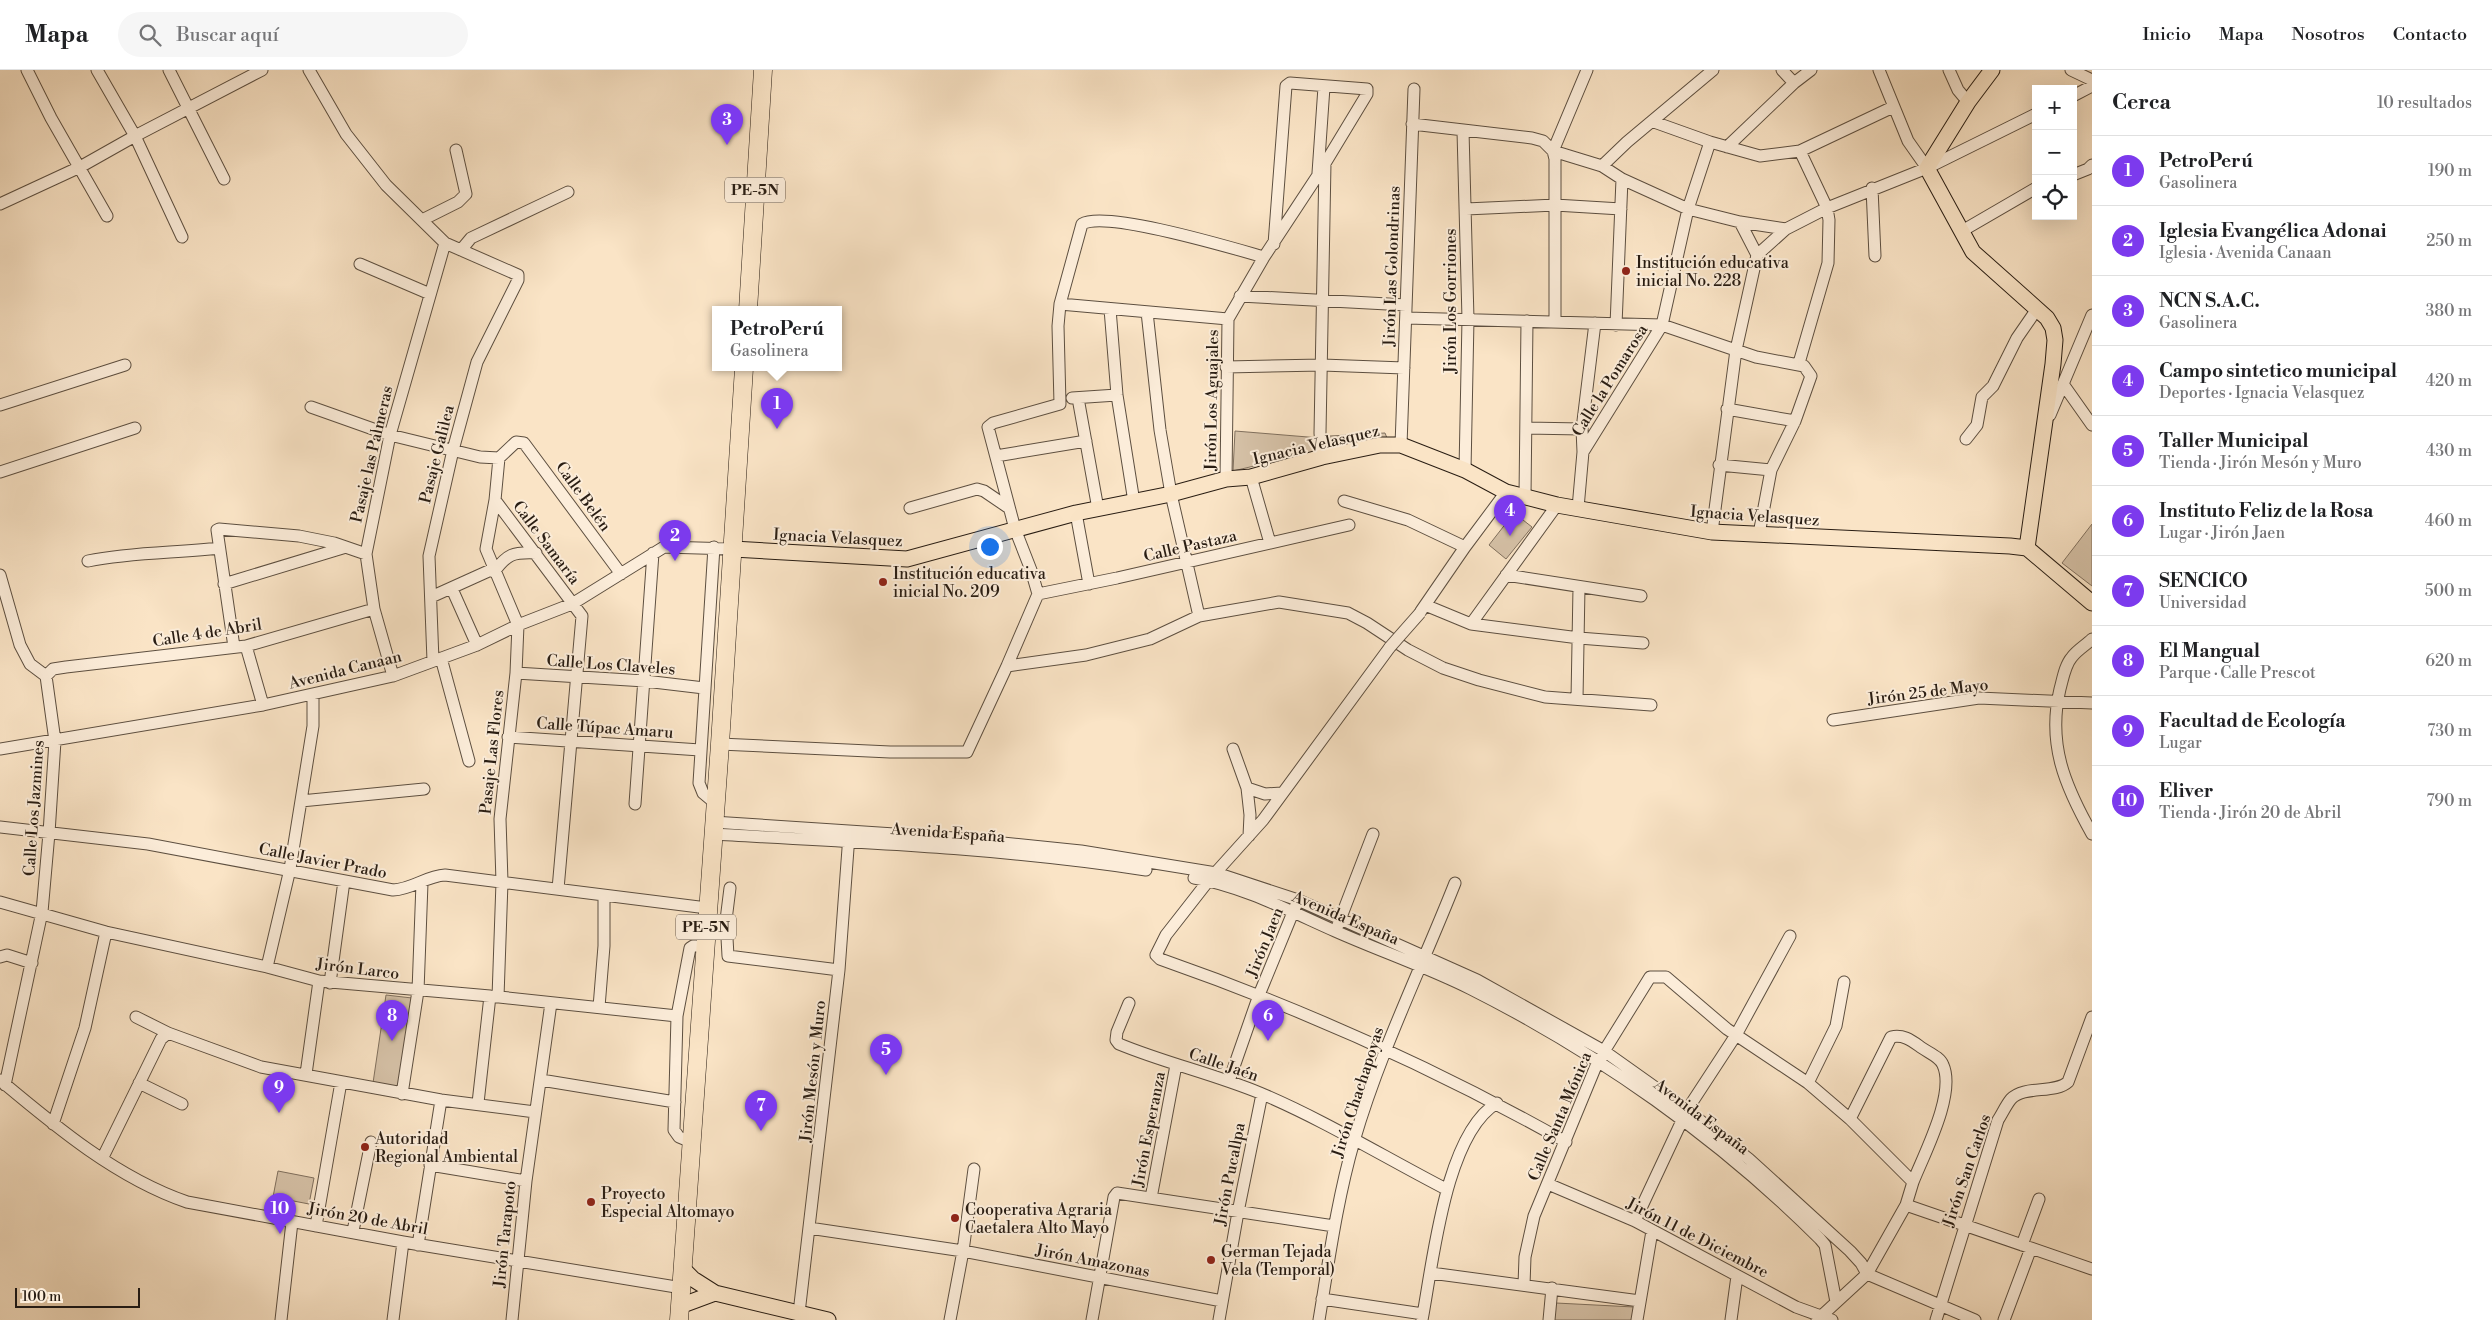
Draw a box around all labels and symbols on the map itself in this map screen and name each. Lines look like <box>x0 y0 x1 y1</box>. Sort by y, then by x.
pin: 3 <box>711 104 743 145</box>
road number: PE-5N <box>725 178 785 202</box>
street label: Jirón Las Golondrinas <box>1379 186 1405 348</box>
street label: Jirón Los Gorriones <box>1441 228 1461 375</box>
place label: Institución educativa inicial No. 228 <box>1636 253 1790 291</box>
marker: Institución educativa inicial No. 228 <box>1620 265 1632 277</box>
street label: Calle la Pomarosa <box>1567 320 1653 440</box>
street label: Jirón Los Aguajales <box>1201 329 1223 472</box>
street label: Pasaje las Palmeras <box>346 384 397 525</box>
pin: 1 <box>761 388 793 429</box>
street label: Pasaje Galilea <box>415 402 459 505</box>
street label: Ignacia Velasquez <box>1251 421 1382 469</box>
street label: Calle Belén <box>551 458 616 536</box>
pin: 4 <box>1494 495 1526 536</box>
street label: Calle Samaría <box>508 497 585 589</box>
street label: Ignacia Velasquez <box>1690 502 1820 530</box>
pin: 2 <box>659 520 691 561</box>
street label: Ignacia Velasquez <box>773 525 903 551</box>
street label: Calle Pastaza <box>1142 525 1240 566</box>
your location <box>977 534 1003 560</box>
place label: Institución educativa inicial No. 209 <box>893 564 1047 602</box>
marker: Institución educativa inicial No. 209 <box>877 576 889 588</box>
street label: Calle 4 de Abril <box>151 614 263 651</box>
street label: Avenida Canaan <box>286 646 404 694</box>
street label: Calle Los Claveles <box>546 651 676 679</box>
street label: Jirón 25 de Mayo <box>1866 675 1990 709</box>
street label: Pasaje Las Flores <box>476 689 508 815</box>
street label: Calle Túpac Amaru <box>536 713 674 743</box>
street label: Calle Los Jazmines <box>19 739 49 877</box>
street label: Avenida España <box>889 819 1007 847</box>
street label: Calle Javier Prado <box>257 839 389 883</box>
street label: Avenida España <box>1288 886 1403 950</box>
street label: Jirón Jaen <box>1241 904 1288 981</box>
road number: PE-5N <box>676 914 736 940</box>
street label: Jirón Larco <box>314 954 401 984</box>
street label: Jirón Mesón y Muro <box>796 999 830 1144</box>
pin: 8 <box>376 1000 408 1041</box>
pin: 6 <box>1252 1000 1284 1041</box>
street label: Jirón Chachapoyas <box>1327 1024 1388 1161</box>
pin: 5 <box>870 1034 902 1075</box>
street label: Calle Jaén <box>1186 1044 1262 1086</box>
street label: Calle Santa Mónica <box>1524 1048 1596 1184</box>
street label: Jirón Esperanza <box>1128 1069 1170 1189</box>
pin: 9 <box>263 1072 295 1113</box>
street label: Avenida España <box>1649 1074 1754 1160</box>
pin: 7 <box>745 1090 777 1131</box>
street label: Jirón San Carlos <box>1938 1111 1996 1230</box>
street label: Jirón Pucallpa <box>1210 1120 1250 1228</box>
place label: Autoridad Regional Ambiental <box>374 1129 518 1167</box>
marker: Autoridad Regional Ambiental <box>359 1141 371 1153</box>
street label: Jirón Tarapoto <box>489 1180 521 1289</box>
place label: Proyecto Especial Altomayo <box>601 1184 735 1222</box>
pin: 10 <box>264 1193 296 1234</box>
street label: Jirón 11 de Diciembre <box>1622 1193 1772 1282</box>
marker: Proyecto Especial Altomayo <box>585 1196 597 1208</box>
street label: Jirón 20 de Abril <box>305 1198 430 1239</box>
place label: Cooperativa Agraria Caetalera Alto Mayo <box>965 1200 1113 1238</box>
marker: Cooperativa Agraria Caetalera Alto Mayo <box>949 1212 961 1224</box>
street label: Jirón Amazonas <box>1033 1240 1151 1282</box>
place label: German Tejada Vela (Temporal) <box>1220 1242 1335 1280</box>
marker: German Tejada Vela (Temporal) <box>1205 1254 1217 1266</box>
scale bar <box>15 1285 140 1308</box>

